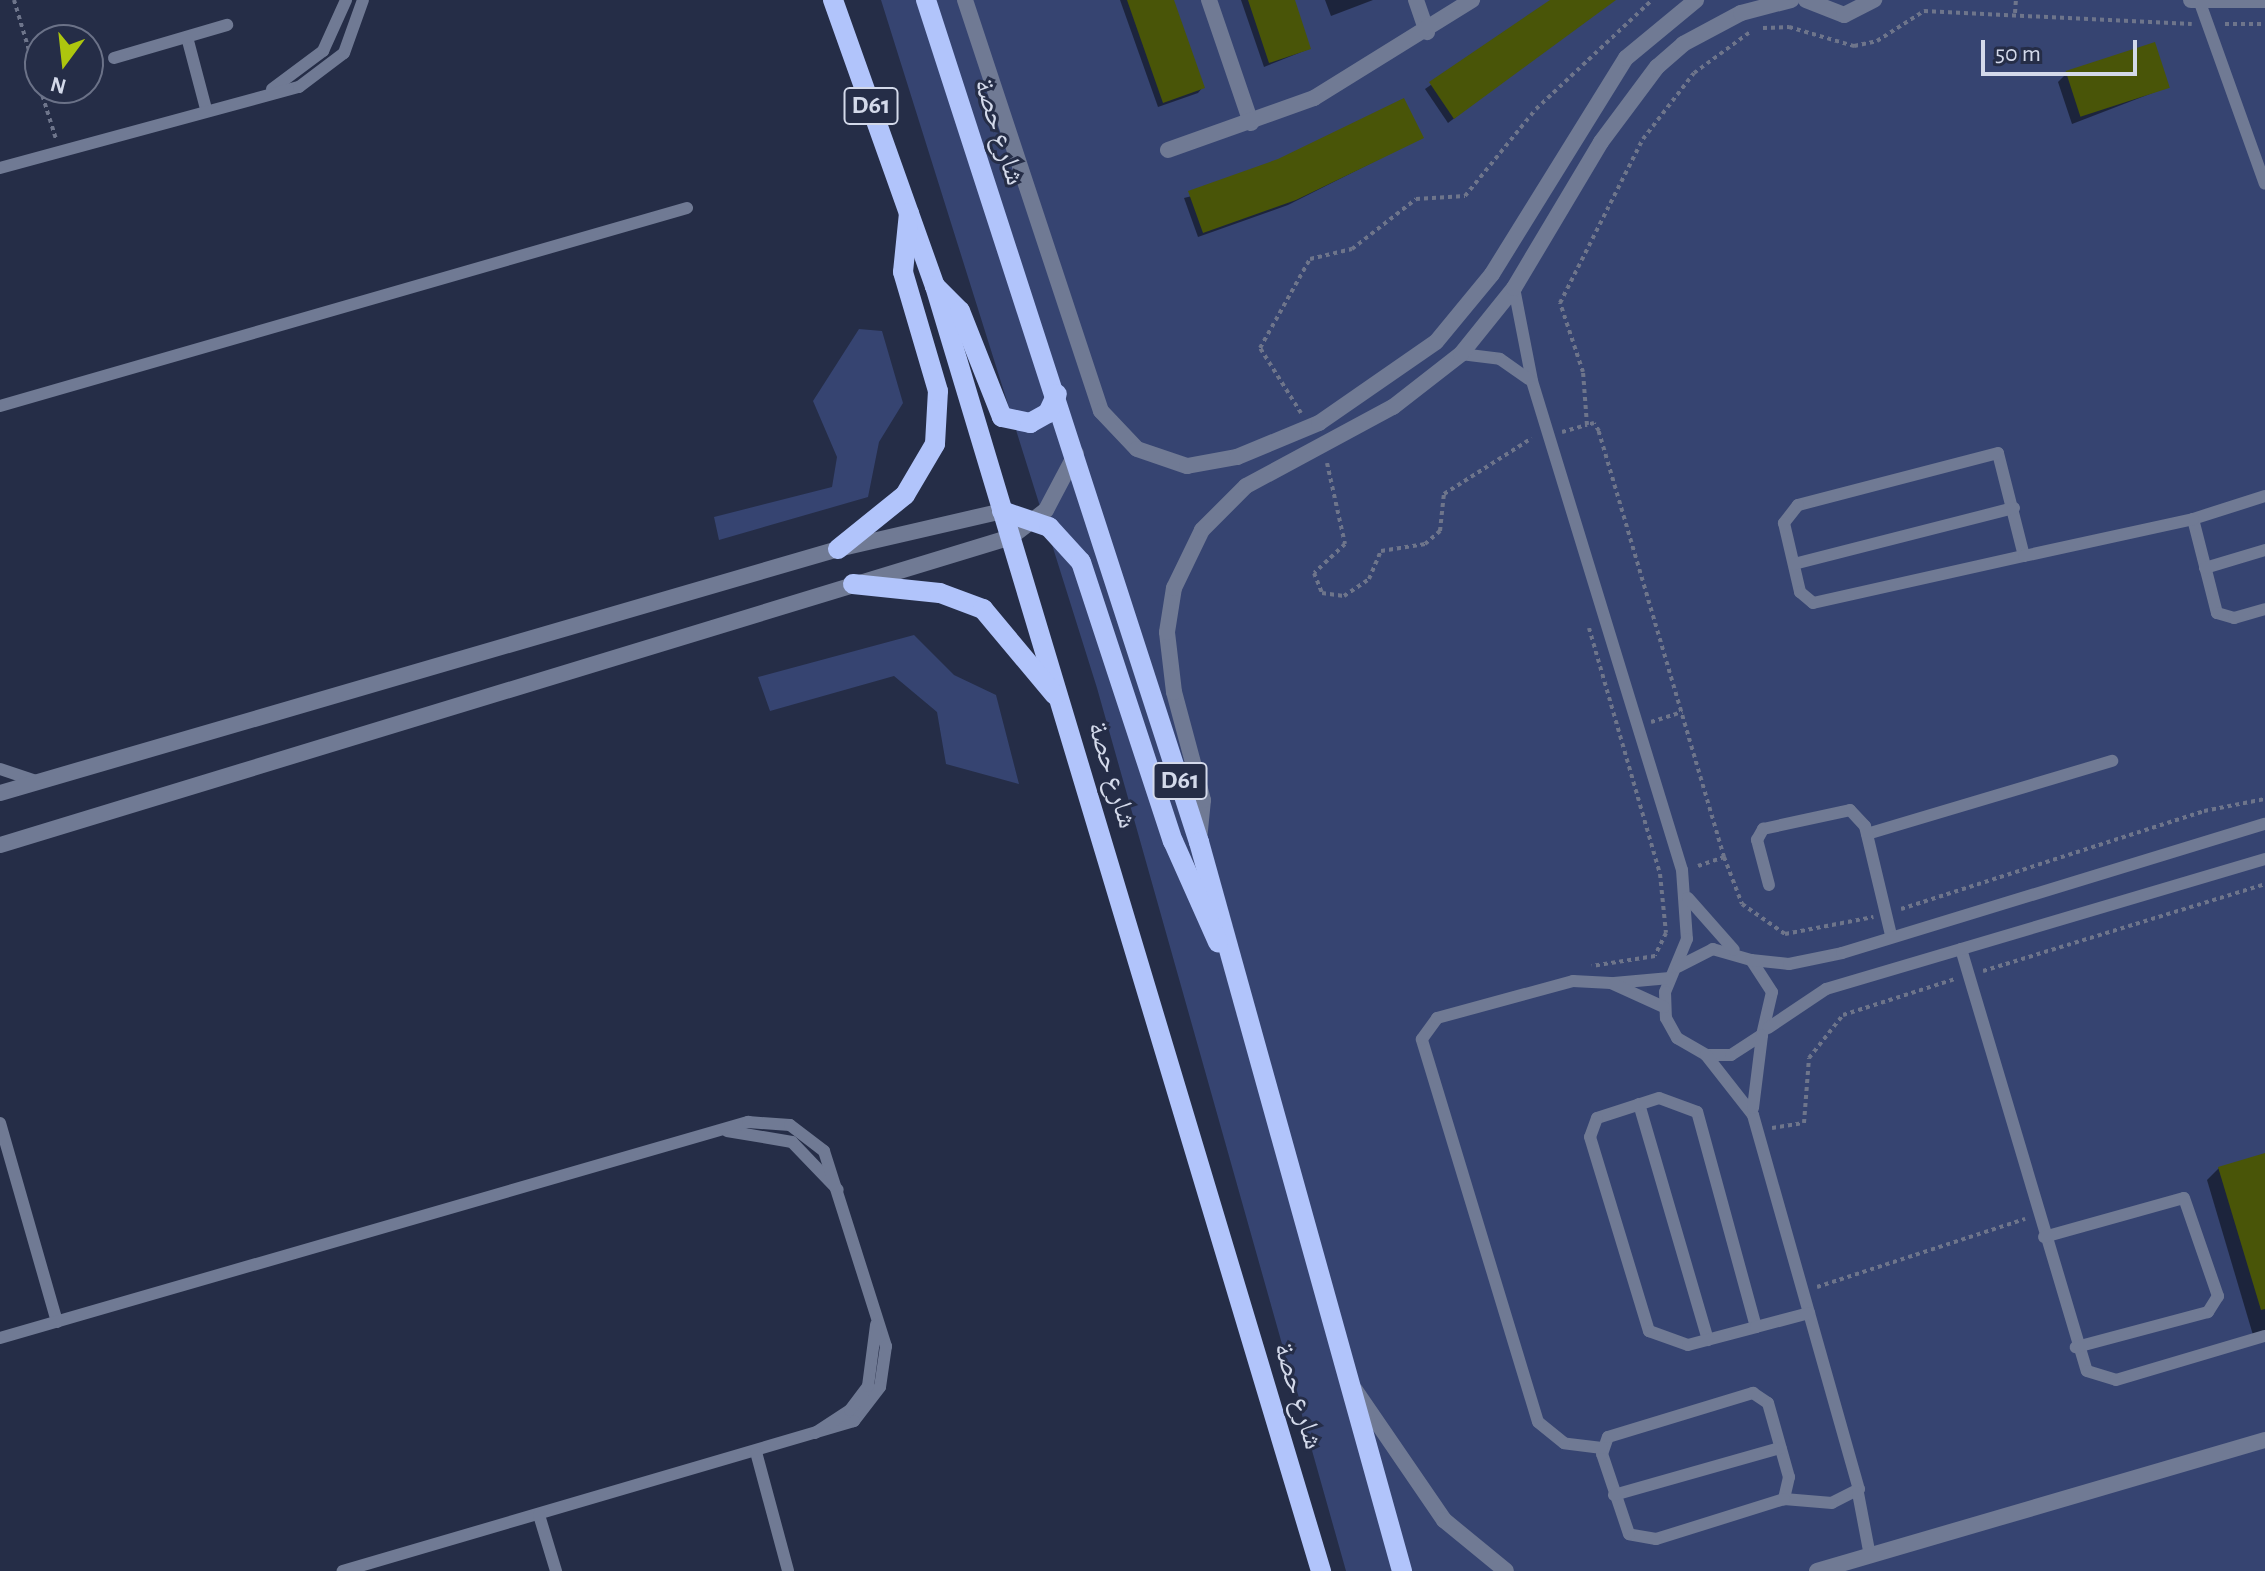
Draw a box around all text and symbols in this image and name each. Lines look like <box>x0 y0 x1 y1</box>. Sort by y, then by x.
north arrow <box>24 24 104 104</box>
scale bar <box>1985 24 2141 74</box>
text: 50 m <box>1995 42 2041 66</box>
text: N <box>48 73 69 98</box>
street label: شارع حصة <box>966 74 1032 190</box>
road number: D61 <box>843 84 899 128</box>
street label: شارع حصة <box>1080 717 1144 833</box>
road number: D61 <box>1152 759 1208 803</box>
street label: شارع حصة <box>1266 1338 1330 1454</box>

